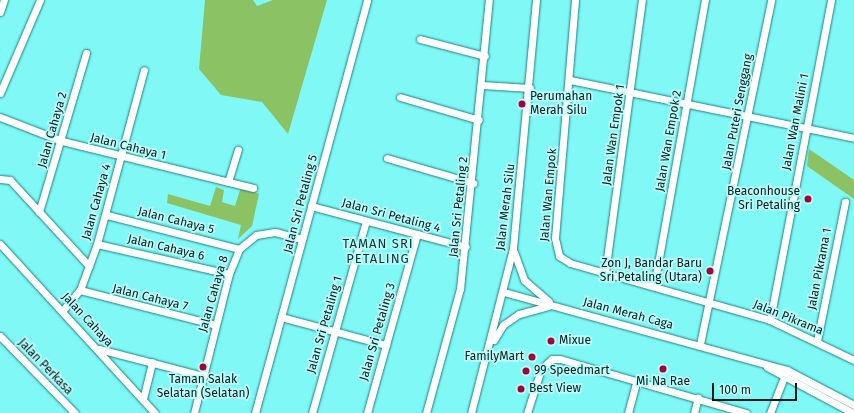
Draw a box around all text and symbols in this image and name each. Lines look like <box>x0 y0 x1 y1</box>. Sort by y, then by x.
street label: Jalan Puteri Senggang <box>720 53 756 171</box>
street label: Jalan Wan Malini 1 <box>780 73 812 171</box>
street label: Jalan Wan Empok 1 <box>600 84 628 186</box>
street label: Jalan Wan Empok 2 <box>653 89 685 193</box>
street label: Jalan Cahaya 2 <box>35 90 71 170</box>
place label: Perumahan Merah Silu <box>530 90 592 118</box>
marker: Perumahan Merah Silu <box>517 99 527 109</box>
street label: Jalan Cahaya 1 <box>89 131 167 163</box>
street label: Jalan Wan Empok <box>538 148 560 242</box>
street label: Jalan Sri Petaling 5 <box>281 153 321 255</box>
street label: Jalan Sri Petaling 2 <box>447 156 471 258</box>
street label: Jalan Cahaya 4 <box>79 162 115 242</box>
street label: Jalan Merah Silu <box>494 163 518 251</box>
place label: Beaconhouse Sri Petaling <box>727 185 800 213</box>
marker: Beaconhouse Sri Petaling <box>803 194 813 204</box>
street label: Jalan Sri Petaling 4 <box>340 196 442 236</box>
street label: Jalan Cahaya 5 <box>136 205 216 237</box>
street label: Jalan Pikrama 1 <box>805 227 835 311</box>
street label: Jalan Cahaya 6 <box>126 232 206 264</box>
district label: TAMAN SRI PETALING <box>342 237 414 268</box>
street label: Jalan Cahaya 8 <box>196 254 232 334</box>
place label: Zon J, Bandar Baru Sri Petaling (Utara) <box>600 257 702 285</box>
marker: Zon J, Bandar Baru Sri Petaling (Utara) <box>705 266 715 276</box>
street label: Jalan Sri Petaling 1 <box>304 275 346 375</box>
street label: Jalan Sri Petaling 3 <box>357 281 399 383</box>
street label: Jalan Cahaya 7 <box>111 282 189 314</box>
street label: Jalan Cahaya <box>58 290 116 350</box>
street label: Jalan Merah Caga <box>581 295 675 333</box>
street label: Jalan Pikrama <box>751 297 825 339</box>
place label: Mixue <box>559 334 591 348</box>
street label: Jalan Perkasa <box>15 336 75 398</box>
marker: Mixue <box>546 336 556 346</box>
place label: FamilyMart <box>465 350 524 364</box>
marker: FamilyMart <box>527 352 537 362</box>
marker: Taman Salak Selatan (Selatan) <box>198 362 208 372</box>
place label: 99 Speedmart <box>534 364 609 378</box>
marker: Mi Na Rae <box>658 364 668 374</box>
marker: 99 Speedmart <box>521 366 531 376</box>
place label: Taman Salak Selatan (Selatan) <box>157 373 249 401</box>
place label: Mi Na Rae <box>636 375 690 389</box>
scale bar <box>714 375 799 401</box>
place label: Best View <box>529 382 581 396</box>
text: 100 m <box>719 383 751 397</box>
marker: Best View <box>516 384 526 394</box>

